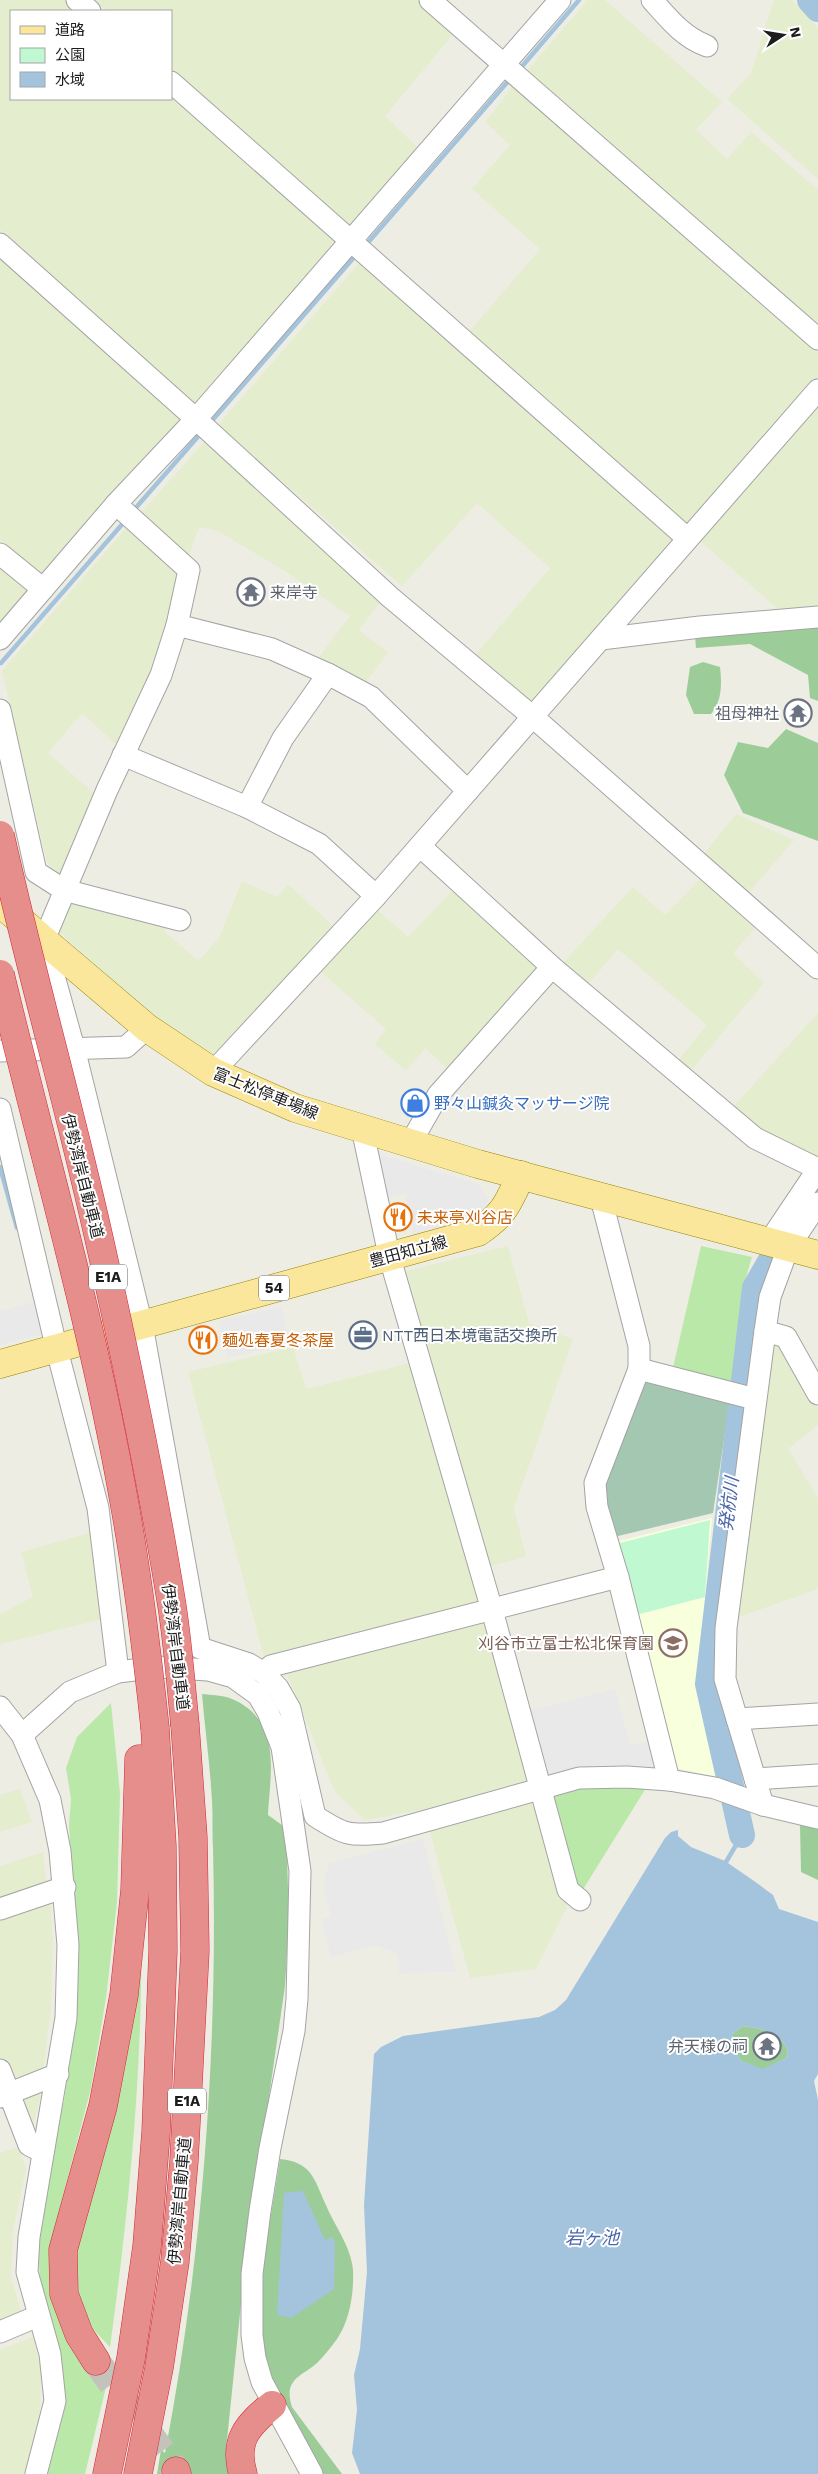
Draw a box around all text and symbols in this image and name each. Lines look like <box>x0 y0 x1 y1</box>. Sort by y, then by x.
legend <box>10 10 172 100</box>
north arrow <box>758 10 808 60</box>
text: 道路 <box>55 21 85 39</box>
text: N <box>787 26 805 39</box>
text: 公園 <box>55 46 85 64</box>
text: 水域 <box>55 71 85 89</box>
temple icon: 来岸寺 <box>236 577 266 607</box>
place label: 来岸寺 <box>270 583 318 602</box>
temple icon: 祖母神社 <box>783 698 813 728</box>
place label: 祖母神社 <box>715 704 779 723</box>
street label: 富士松停車場線 <box>210 1064 321 1123</box>
shop icon: 野々山鍼灸マッサージ院 <box>400 1088 430 1118</box>
place label: 野々山鍼灸マッサージ院 <box>434 1094 610 1113</box>
street label: 伊勢湾岸自動車道 <box>58 1112 107 1241</box>
restaurant icon: 未来亭刈谷店 <box>383 1202 413 1232</box>
place label: 未来亭刈谷店 <box>417 1208 513 1227</box>
street label: 豊田知立線 <box>367 1232 449 1271</box>
road number: E1A <box>89 1264 127 1290</box>
road number: 54 <box>259 1276 289 1300</box>
office icon: NTT西日本境電話交換所 <box>348 1320 378 1350</box>
restaurant icon: 麺処春夏冬茶屋 <box>188 1325 218 1355</box>
place label: NTT西日本境電話交換所 <box>382 1326 557 1345</box>
place label: 麺処春夏冬茶屋 <box>222 1331 334 1350</box>
water label: 発杭川 <box>715 1474 742 1532</box>
street label: 伊勢湾岸自動車道 <box>158 1582 193 1712</box>
school or university icon: 刈谷市立富士松北保育園 <box>658 1628 688 1658</box>
place label: 刈谷市立富士松北保育園 <box>478 1634 654 1653</box>
temple icon: 弁天様の祠 <box>752 2031 782 2061</box>
place label: 弁天様の祠 <box>668 2037 748 2056</box>
road number: E1A <box>168 2088 206 2114</box>
street label: 伊勢湾岸自動車道 <box>164 2136 195 2266</box>
water label: 岩ヶ池 <box>565 2227 621 2248</box>

